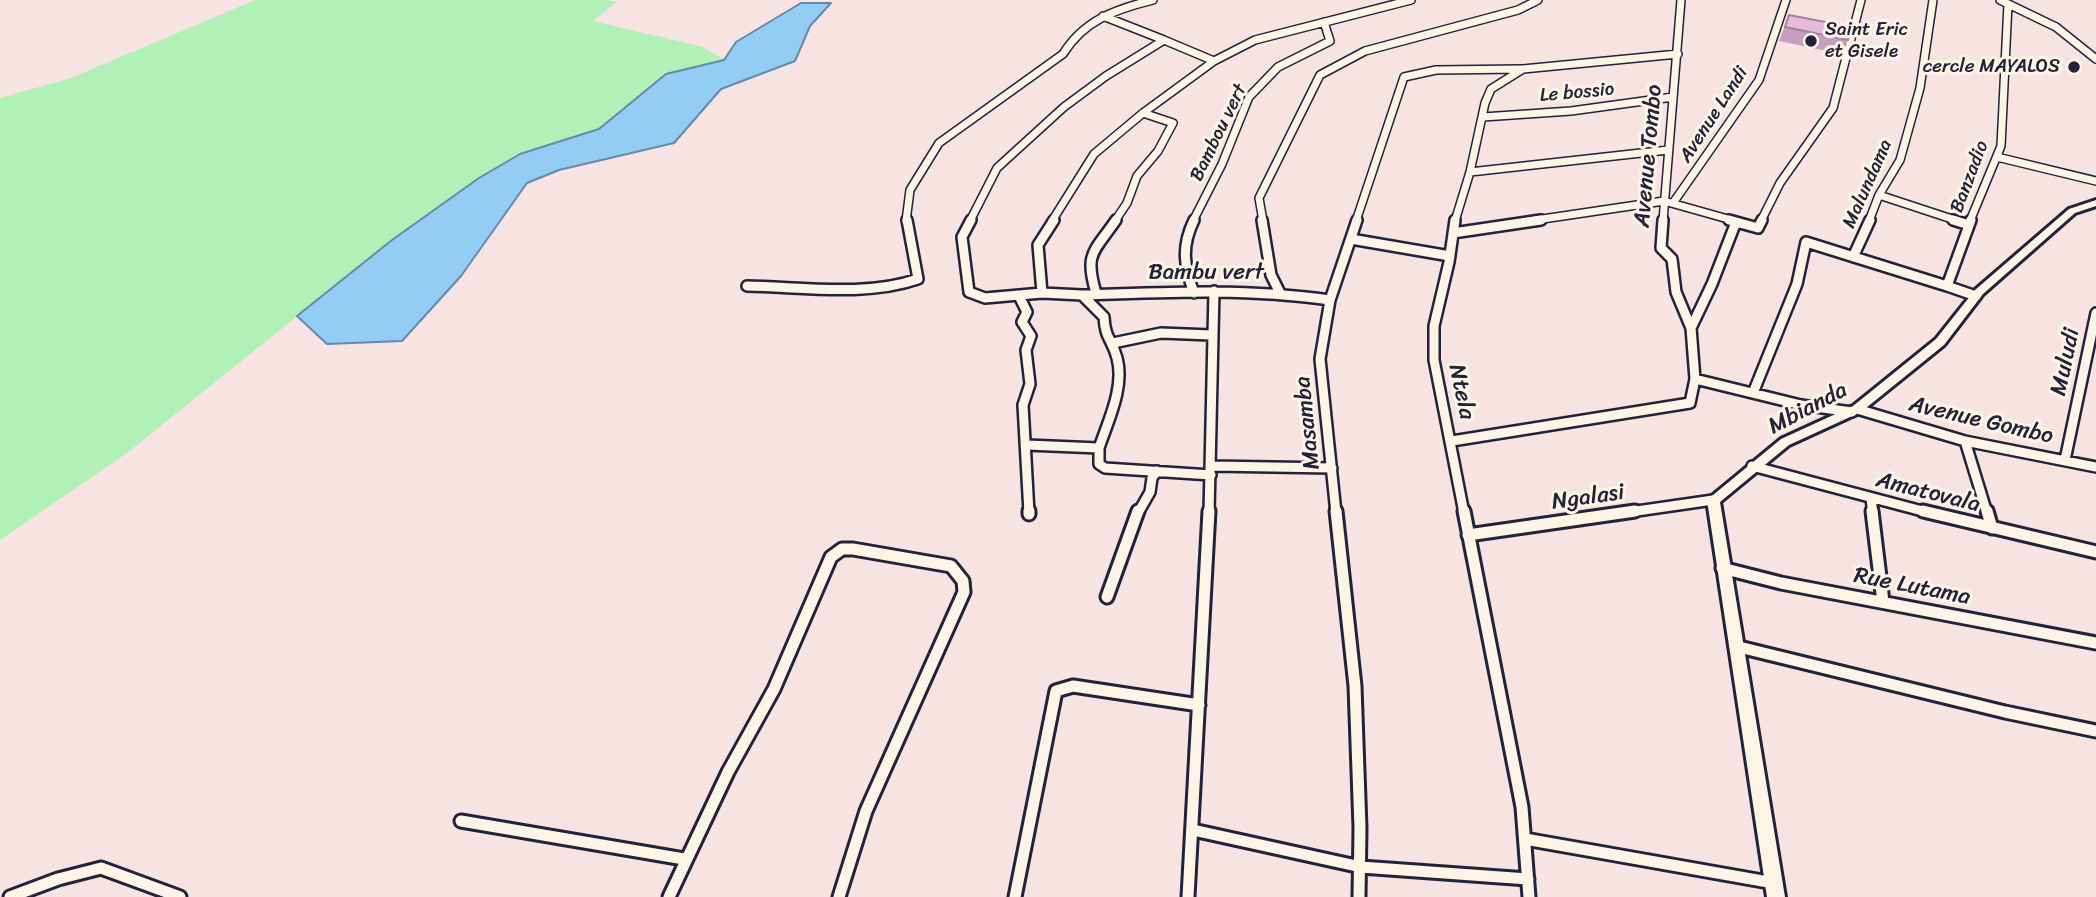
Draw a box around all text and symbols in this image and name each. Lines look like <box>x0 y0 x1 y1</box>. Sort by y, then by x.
place label: Saint Eric et Gisele <box>1825 19 1908 63</box>
marker: Saint Eric et Gisele <box>1803 33 1819 49</box>
place label: cercle MAYALOS <box>1923 56 2060 78</box>
marker: cercle MAYALOS <box>2066 59 2082 75</box>
street label: Avenue Landi <box>1675 63 1753 167</box>
street label: Le bossio <box>1539 78 1615 108</box>
street label: Bambou vert <box>1186 81 1252 185</box>
street label: Avenue Tombo <box>1629 83 1669 229</box>
street label: Malundama <box>1838 136 1898 232</box>
street label: Banzadio <box>1946 138 1994 216</box>
street label: Bambu vert <box>1148 259 1264 287</box>
street label: Muludi <box>2045 326 2087 398</box>
street label: Ntela <box>1442 362 1480 422</box>
street label: Masamba <box>1289 375 1327 471</box>
street label: Mbianda <box>1764 377 1852 441</box>
street label: Avenue Gombo <box>1906 391 2056 451</box>
street label: Amatovala <box>1873 467 1983 519</box>
street label: Ngalasi <box>1550 479 1626 517</box>
street label: Rue Lutama <box>1852 562 1972 612</box>

